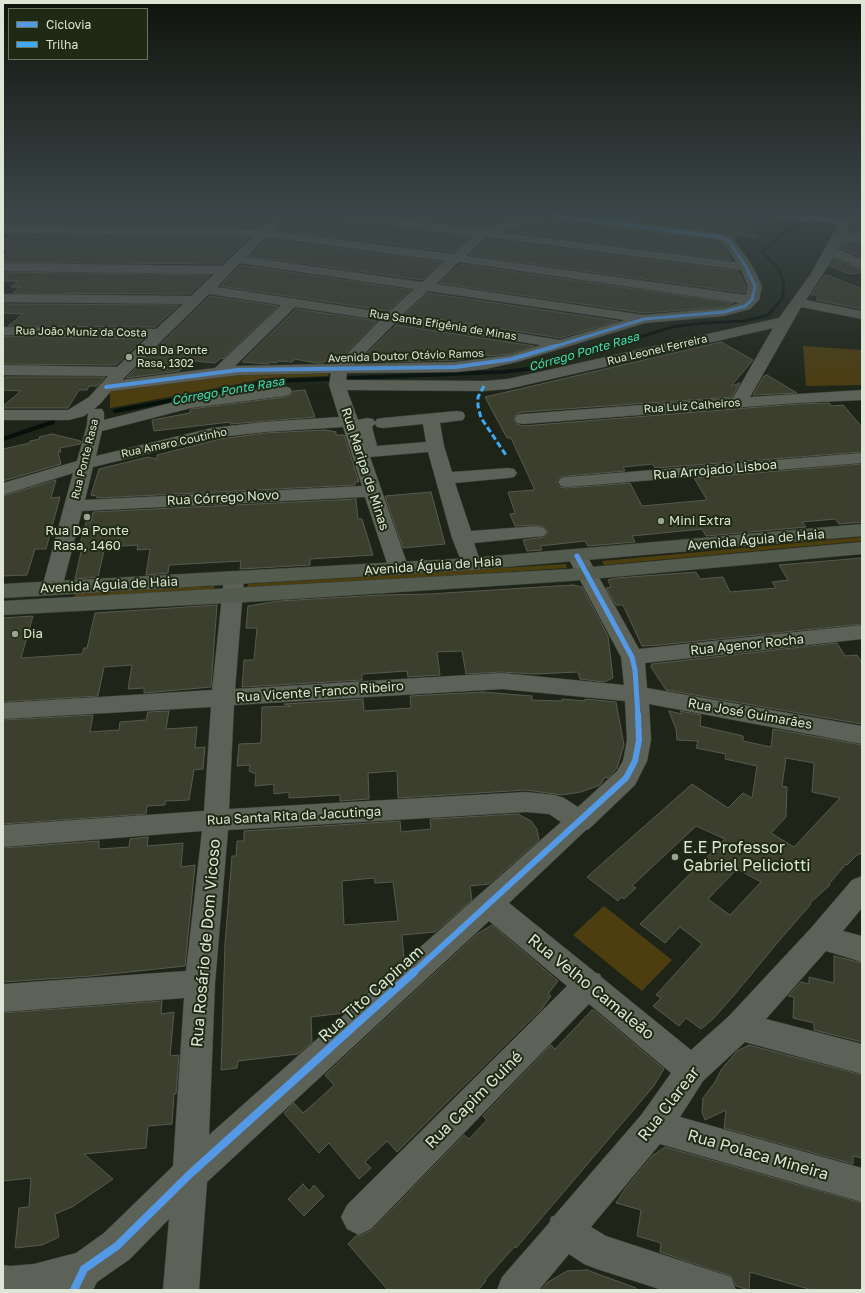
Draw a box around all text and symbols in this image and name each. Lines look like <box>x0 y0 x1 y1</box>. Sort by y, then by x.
legend <box>8 8 148 60</box>
text: Ciclovia <box>46 17 91 32</box>
text: Trilha <box>46 37 78 52</box>
street label: Rua Santa Efigênia de Minas <box>369 307 517 343</box>
street label: Rua João Muniz da Costa <box>15 324 147 340</box>
water label: Córrego Ponte Rasa <box>527 329 641 375</box>
street label: Rua Leonel Ferreira <box>606 332 708 368</box>
place label: Rua Da Ponte Rasa, 1302 <box>137 344 208 370</box>
street label: Avenida Doutor Otávio Ramos <box>328 347 484 365</box>
marker: Rua Da Ponte Rasa, 1302 <box>124 352 134 362</box>
water label: Córrego Ponte Rasa <box>171 374 285 408</box>
street label: Rua Luiz Calheiros <box>643 396 741 416</box>
street label: Rua Maripa de Minas <box>338 406 392 532</box>
street label: Rua Ponte Rasa <box>69 417 101 501</box>
street label: Rua Amaro Coutinho <box>120 425 228 461</box>
street label: Rua Arrojado Lisboa <box>652 457 778 483</box>
street label: Rua Córrego Novo <box>166 487 280 509</box>
marker: Rua Da Ponte Rasa, 1460 <box>82 512 92 522</box>
place label: Mini Extra <box>669 513 731 529</box>
marker: Mini Extra <box>656 516 666 526</box>
place label: Rua Da Ponte Rasa, 1460 <box>45 523 129 554</box>
street label: Avenida Águia de Haia <box>687 526 825 554</box>
street label: Avenida Águia de Haia <box>364 553 502 579</box>
street label: Avenida Águia de Haia <box>40 574 178 596</box>
place label: Dia <box>23 626 43 642</box>
marker: Dia <box>10 629 20 639</box>
street label: Rua Agenor Rocha <box>689 631 805 659</box>
street label: Rua Vicente Franco Ribeiro <box>236 678 404 706</box>
street label: Rua José Guimarães <box>687 695 813 733</box>
street label: Rua Santa Rita da Jacutinga <box>206 804 382 828</box>
street label: Rua Rosário de Dom Vicoso <box>187 838 225 1048</box>
place label: E.E Professor Gabriel Peliciotti <box>683 838 811 876</box>
marker: E.E Professor Gabriel Peliciotti <box>670 852 680 862</box>
street label: Rua Velho Camaleão <box>524 930 658 1044</box>
street label: Rua Tito Capinam <box>315 942 427 1046</box>
street label: Rua Capim Guiné <box>421 1047 527 1153</box>
street label: Rua Clarear <box>634 1063 704 1145</box>
street label: Rua Polaca Mineira <box>685 1126 831 1184</box>

